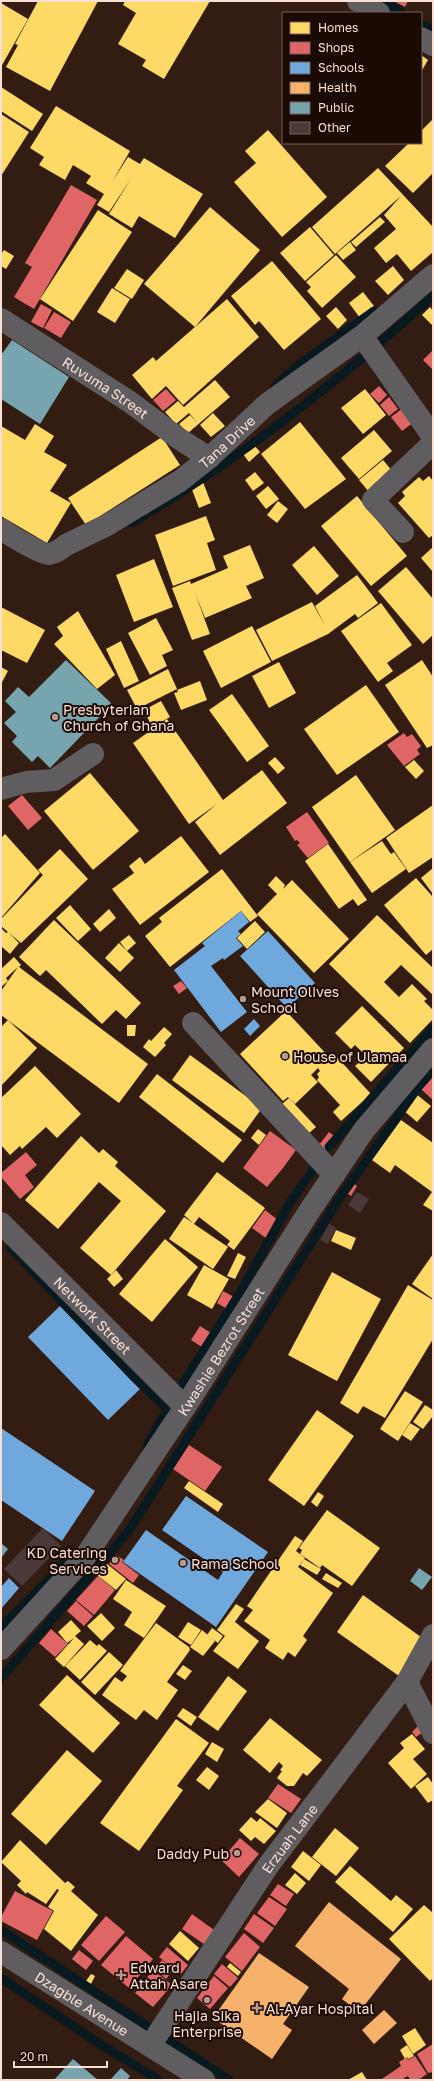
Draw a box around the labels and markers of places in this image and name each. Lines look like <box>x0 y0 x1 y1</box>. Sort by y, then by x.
place label: Presbyterian Church of Ghana <box>63 701 174 734</box>
marker: Presbyterian Church of Ghana <box>50 712 60 722</box>
place label: Mount Olives School <box>251 983 339 1016</box>
marker: Mount Olives School <box>238 994 248 1004</box>
place label: House of Ulamaa <box>293 1048 407 1065</box>
marker: House of Ulamaa <box>280 1051 290 1061</box>
place label: KD Catering Services <box>27 1544 107 1577</box>
marker: KD Catering Services <box>110 1555 120 1565</box>
place label: Rama School <box>191 1555 279 1572</box>
marker: Rama School <box>178 1558 188 1568</box>
place label: Daddy Pub <box>156 1845 229 1862</box>
marker: Daddy Pub <box>232 1848 242 1858</box>
place label: Edward Attah Asare <box>130 1959 208 1992</box>
marker: Edward Attah Asare <box>115 1969 127 1981</box>
marker: Hajia Sika Enterprise <box>202 1995 212 2005</box>
place label: Al-Ayar Hospital <box>266 2000 374 2017</box>
marker: Al-Ayar Hospital <box>251 2002 263 2014</box>
place label: Hajia Sika Enterprise <box>172 2007 242 2040</box>

